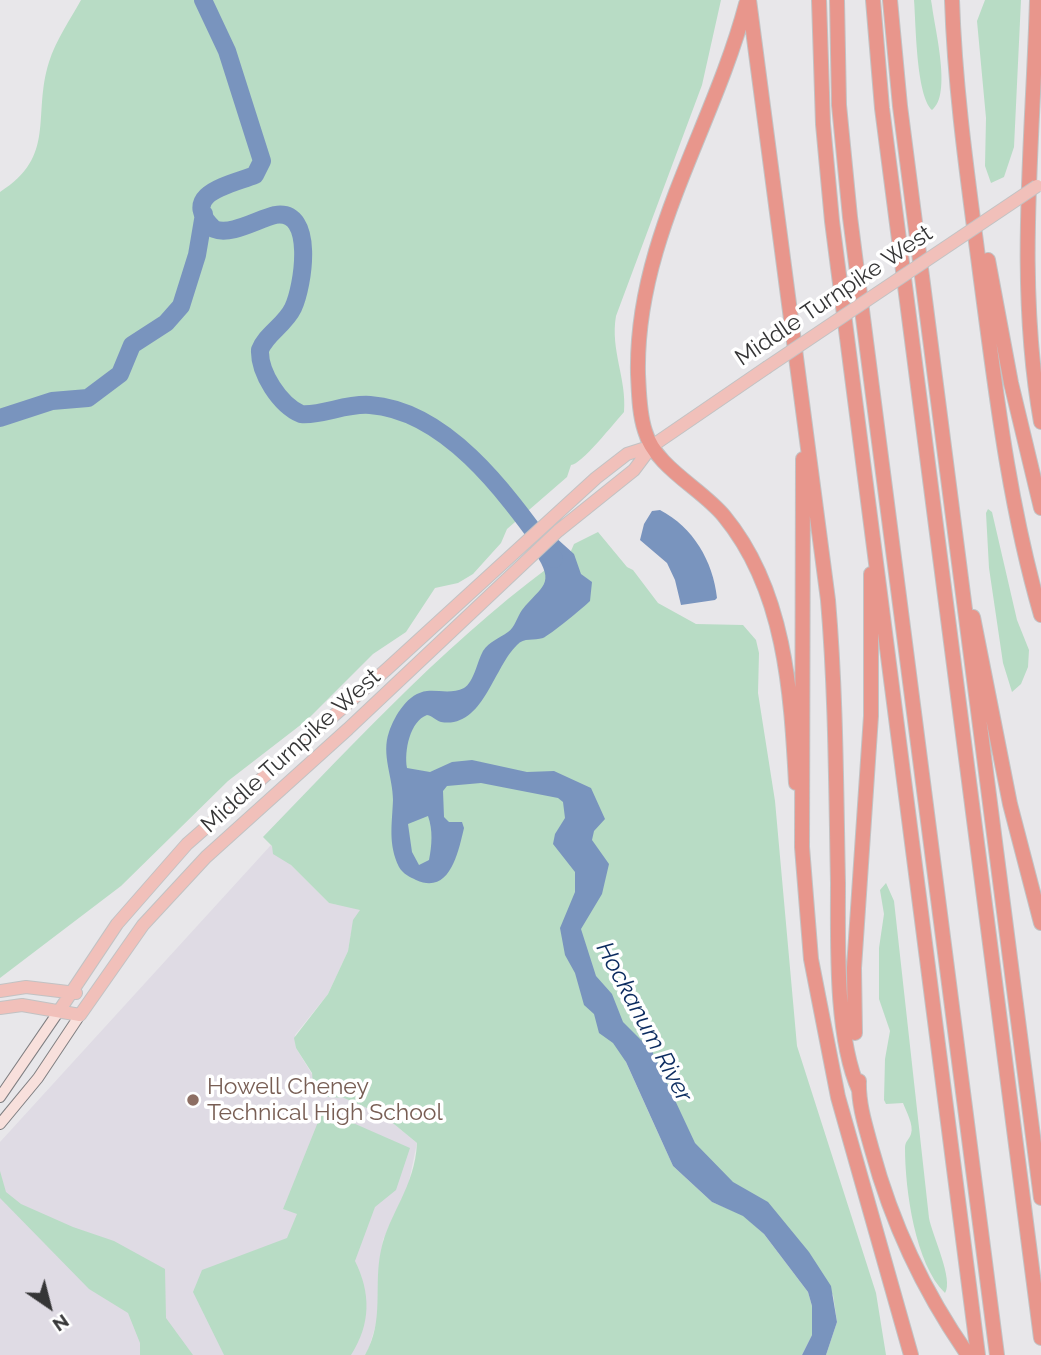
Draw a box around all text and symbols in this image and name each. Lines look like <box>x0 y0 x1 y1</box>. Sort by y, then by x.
street label: Middle Turnpike West <box>730 220 938 372</box>
street label: Middle Turnpike West <box>196 663 386 839</box>
water label: Hockanum River <box>590 937 698 1107</box>
place label: Howell Cheney Technical High School <box>207 1073 443 1127</box>
marker: Howell Cheney Technical High School <box>185 1092 201 1108</box>
north arrow <box>14 1271 84 1341</box>
text: N <box>49 1310 73 1336</box>

